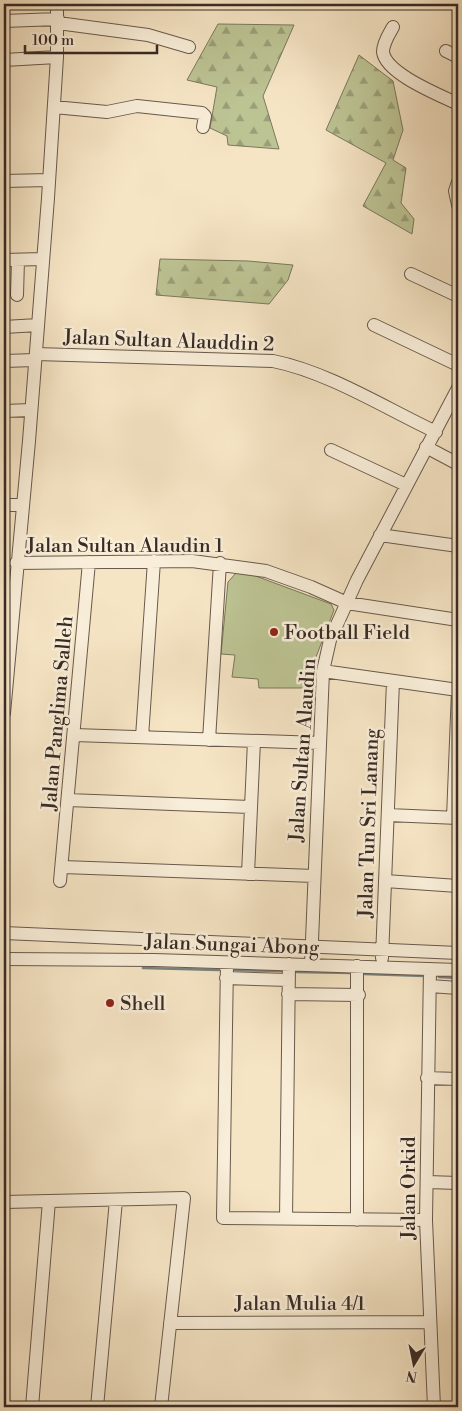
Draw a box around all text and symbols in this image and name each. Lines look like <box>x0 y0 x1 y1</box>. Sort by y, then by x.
scale bar <box>25 22 158 54</box>
text: 100 m <box>32 31 74 50</box>
street label: Jalan Sultan Alauddin 2 <box>62 325 275 358</box>
street label: Jalan Sultan Alaudin 1 <box>26 534 224 559</box>
street label: Jalan Panglima Salleh <box>37 615 79 813</box>
place label: Football Field <box>284 621 410 646</box>
marker: Football Field <box>268 626 280 638</box>
street label: Jalan Sultan Alaudin <box>285 657 322 844</box>
street label: Jalan Tun Sri Lanang <box>354 727 385 919</box>
street label: Jalan Sungai Abong <box>143 930 320 961</box>
place label: Shell <box>120 992 165 1017</box>
marker: Shell <box>104 997 116 1009</box>
street label: Jalan Orkid <box>397 1136 422 1241</box>
street label: Jalan Mulia 4/1 <box>234 1292 366 1317</box>
north arrow <box>390 1338 440 1388</box>
text: N <box>405 1366 419 1386</box>

